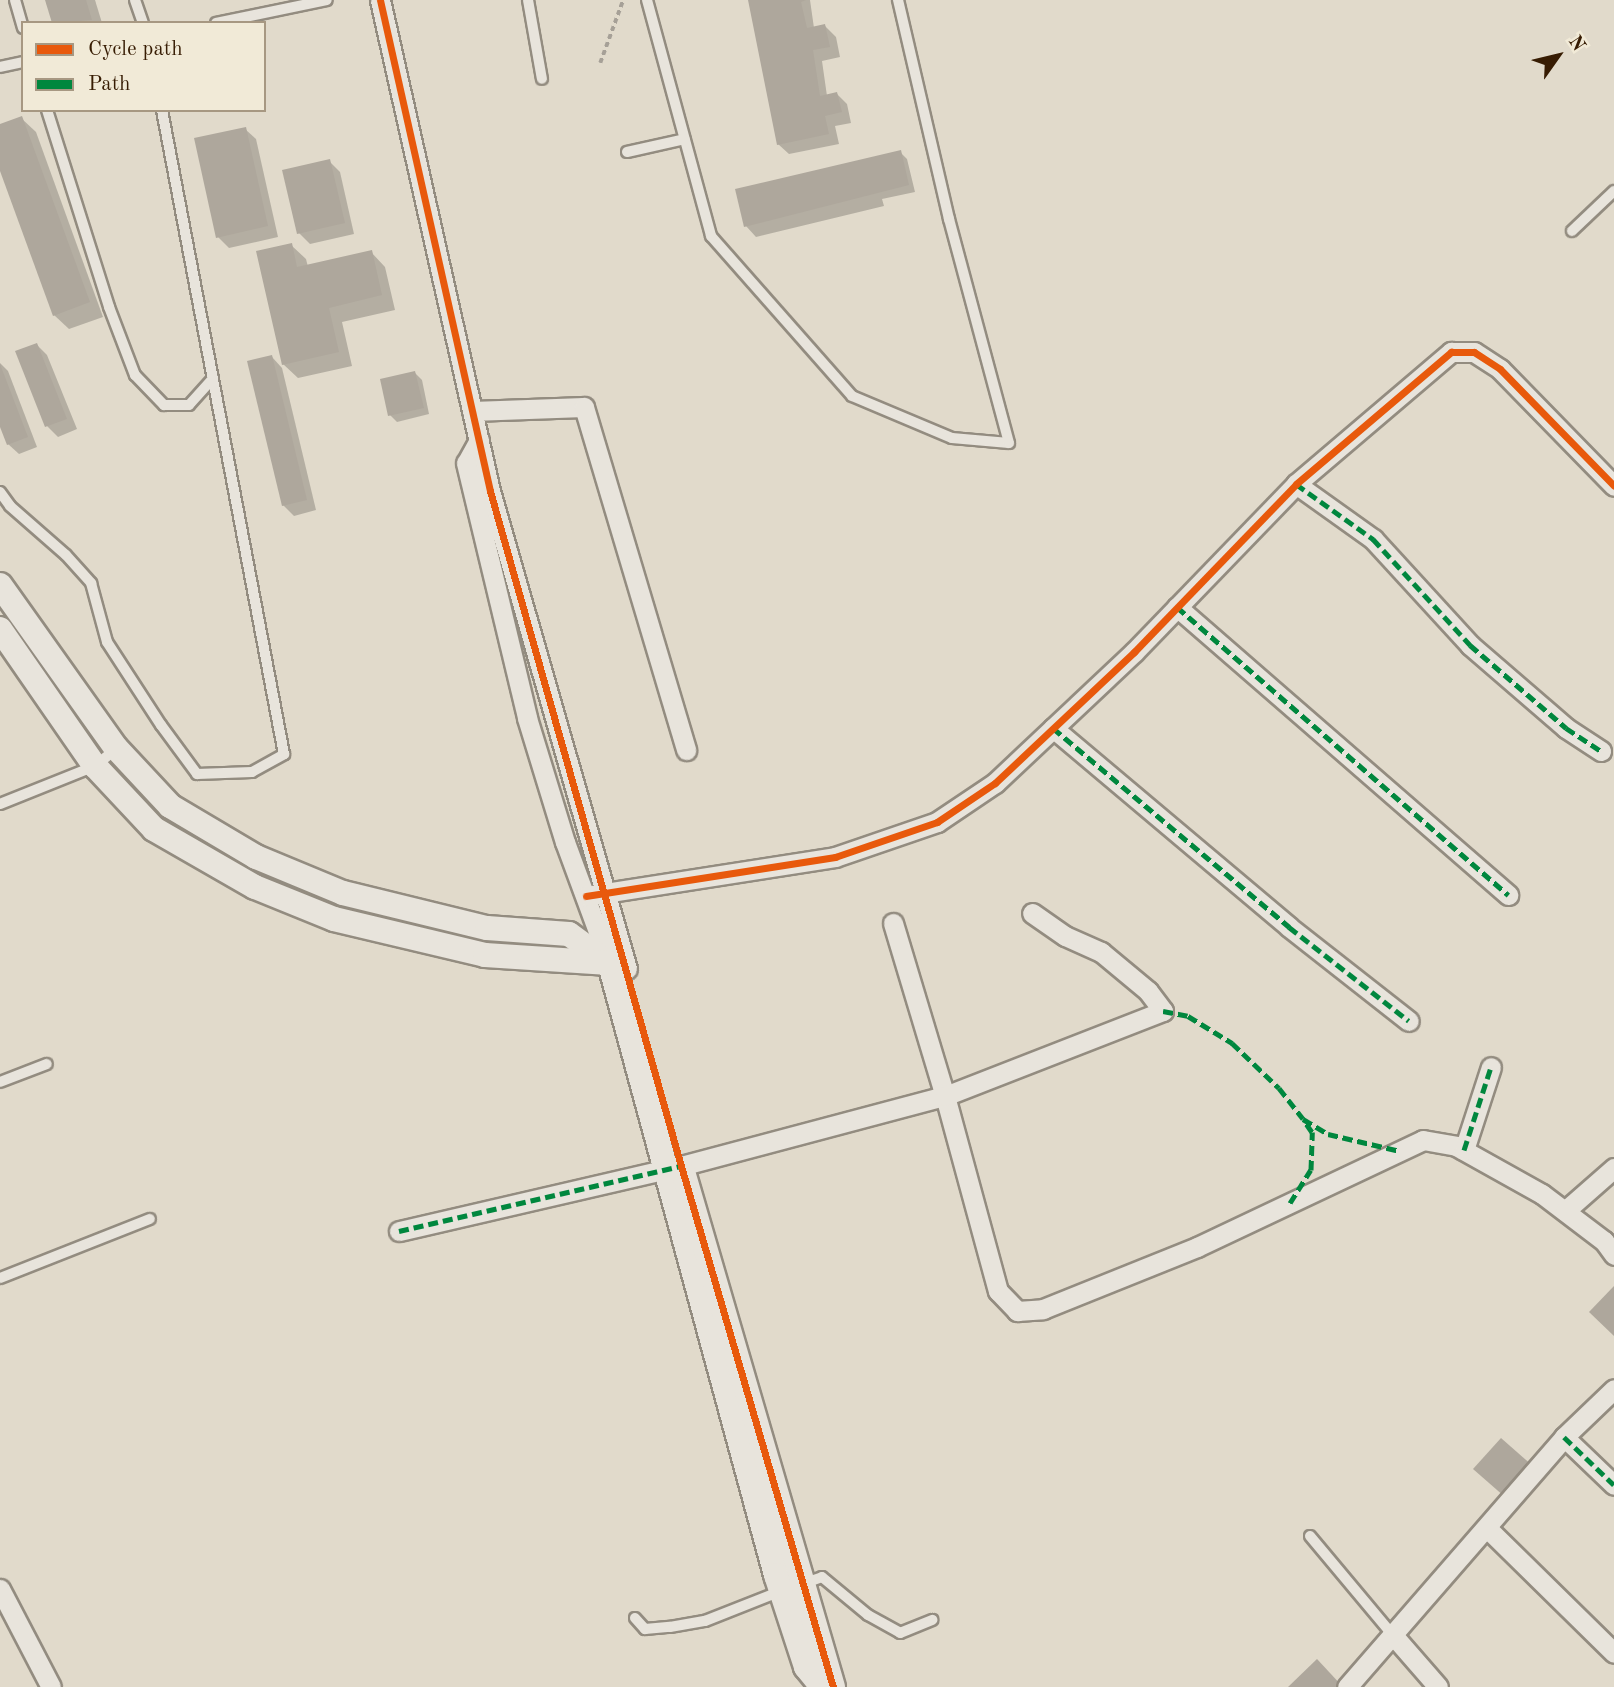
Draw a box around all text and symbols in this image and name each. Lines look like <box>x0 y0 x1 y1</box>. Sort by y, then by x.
legend <box>21 21 266 112</box>
north arrow <box>1523 21 1593 91</box>
text: N <box>1564 33 1588 55</box>
text: Cycle path <box>88 39 183 60</box>
text: Path <box>88 74 131 95</box>

